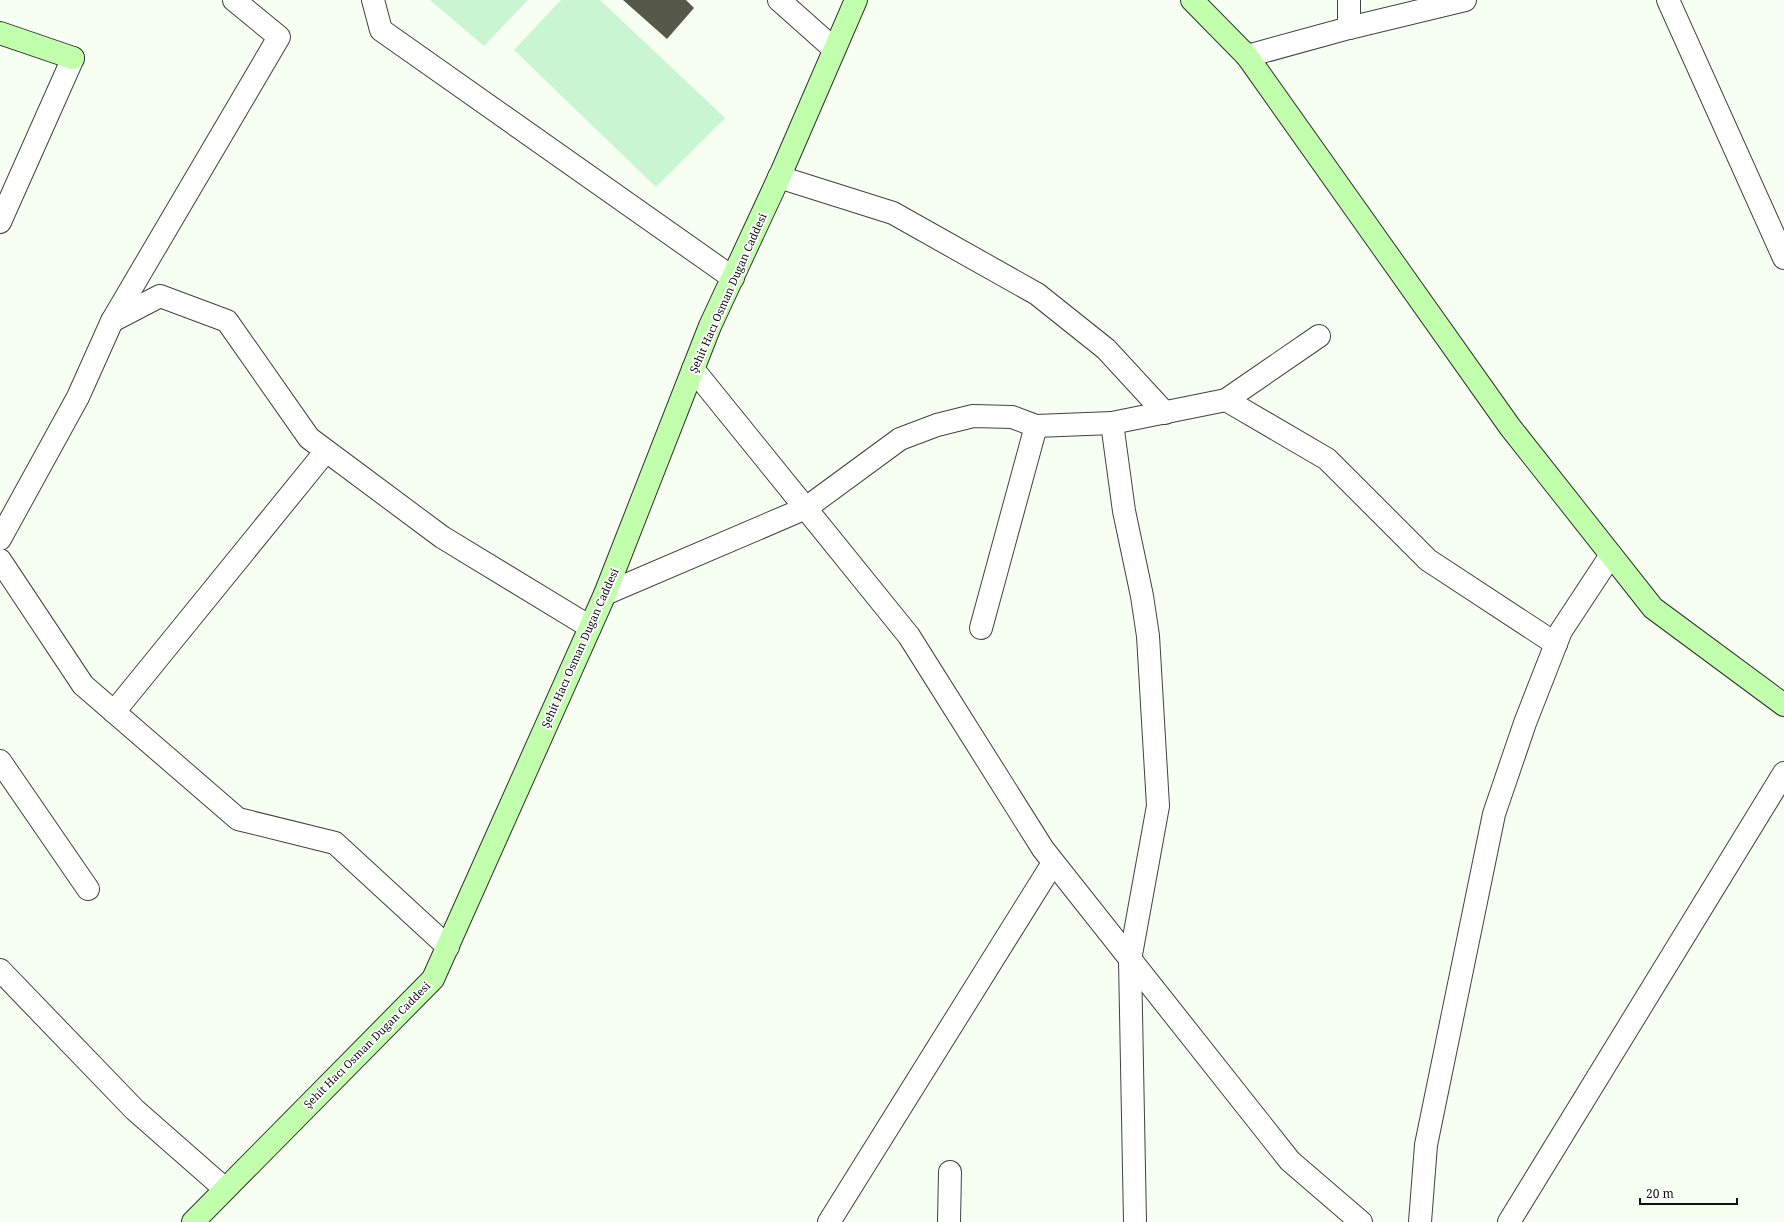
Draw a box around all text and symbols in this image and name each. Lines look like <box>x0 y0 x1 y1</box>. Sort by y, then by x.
street label: Şehit Hacı Osman Dugan Caddesi <box>685 210 770 375</box>
street label: Şehit Hacı Osman Dugan Caddesi <box>537 565 622 730</box>
street label: Şehit Hacı Osman Dugan Caddesi <box>300 978 434 1111</box>
scale bar <box>1640 1180 1737 1206</box>
text: 20 m <box>1646 1185 1674 1202</box>

